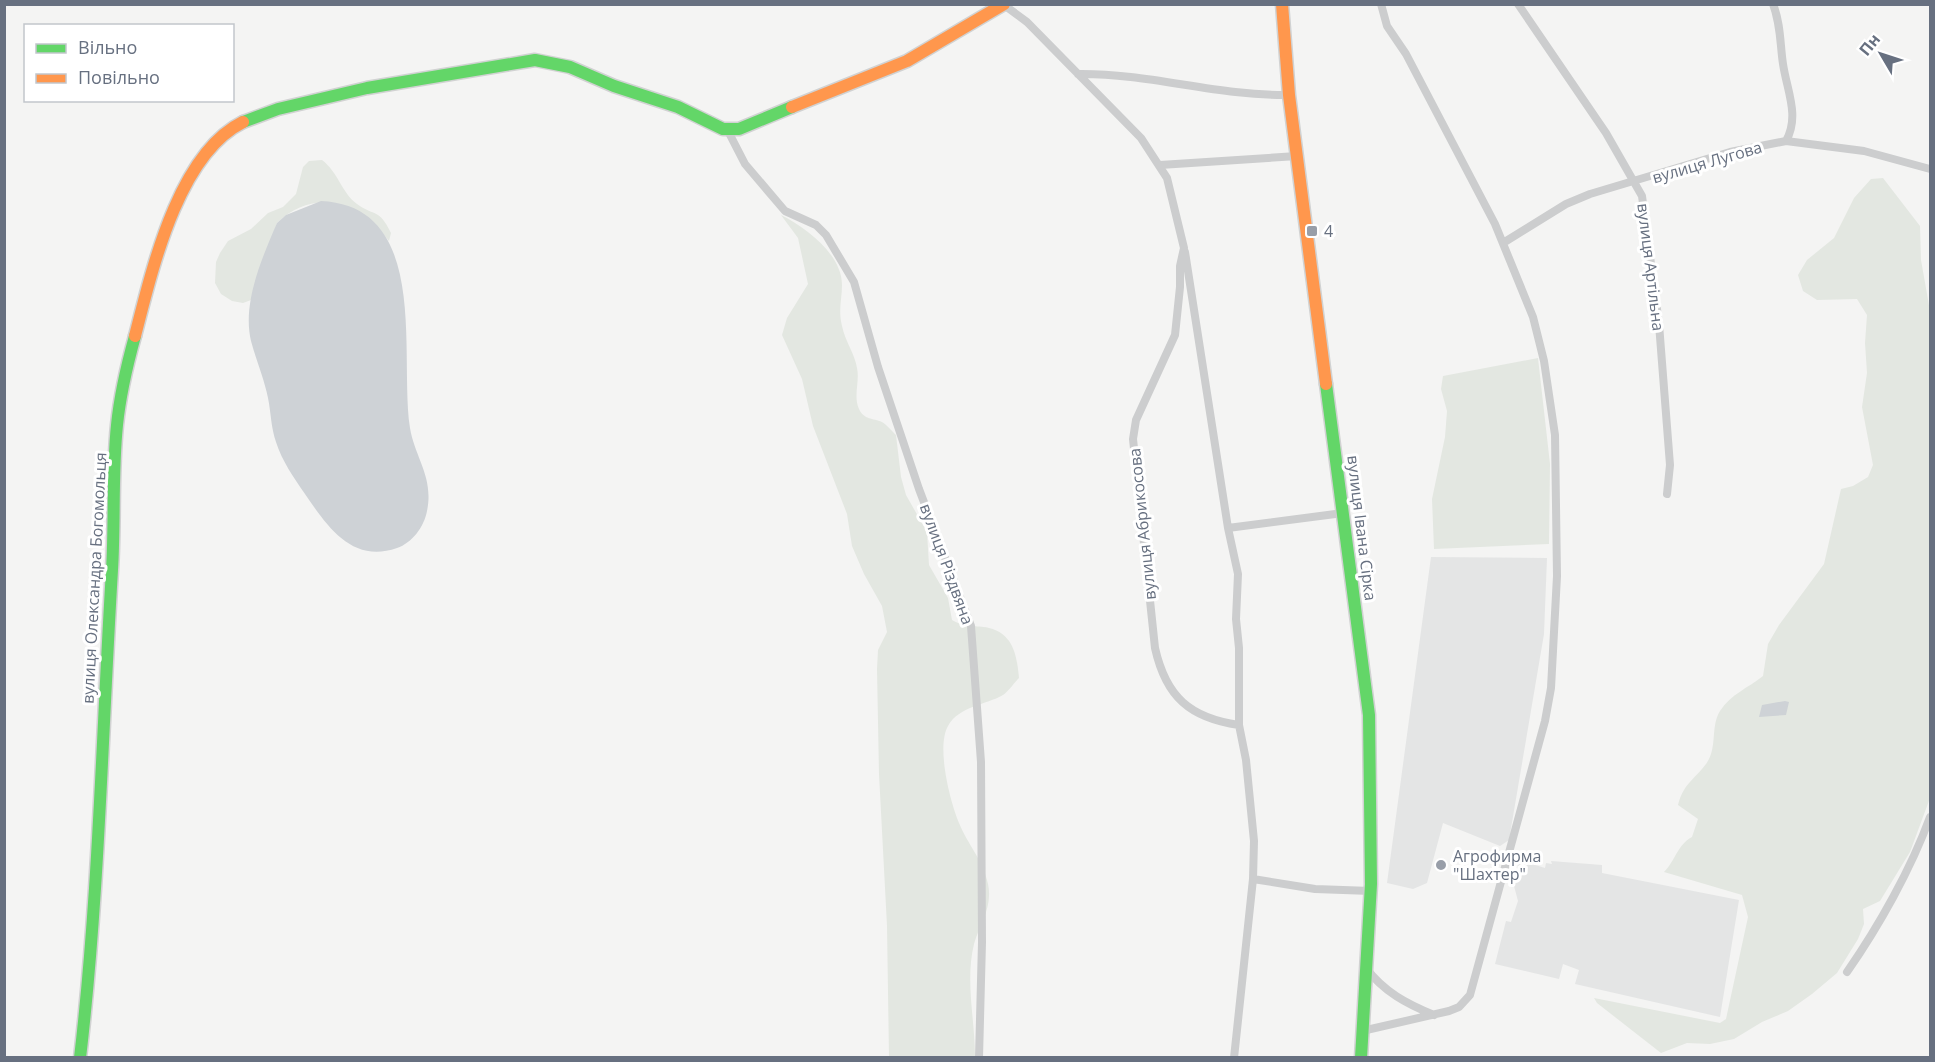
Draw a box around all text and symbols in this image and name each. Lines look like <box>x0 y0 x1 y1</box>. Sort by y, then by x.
legend <box>24 24 234 102</box>
north arrow <box>1851 24 1911 84</box>
text: Пн <box>1854 29 1885 60</box>
text: Вільно <box>78 35 137 59</box>
text: Повільно <box>78 65 160 89</box>
street label: вулиця Лугова <box>1649 136 1765 188</box>
street label: вулиця Артільна <box>1632 202 1670 332</box>
place label: 4 <box>1324 220 1333 242</box>
marker: 4 <box>1305 224 1319 238</box>
street label: вулиця Абрикосова <box>1123 447 1161 601</box>
street label: вулиця Олександра Богомольця <box>76 452 112 704</box>
street label: вулиця Івана Сірка <box>1342 454 1382 602</box>
street label: вулиця Різдвяна <box>915 500 979 628</box>
place label: Агрофирма "Шахтер" <box>1453 845 1541 885</box>
marker: Агрофирма "Шахтер" <box>1434 858 1448 872</box>

